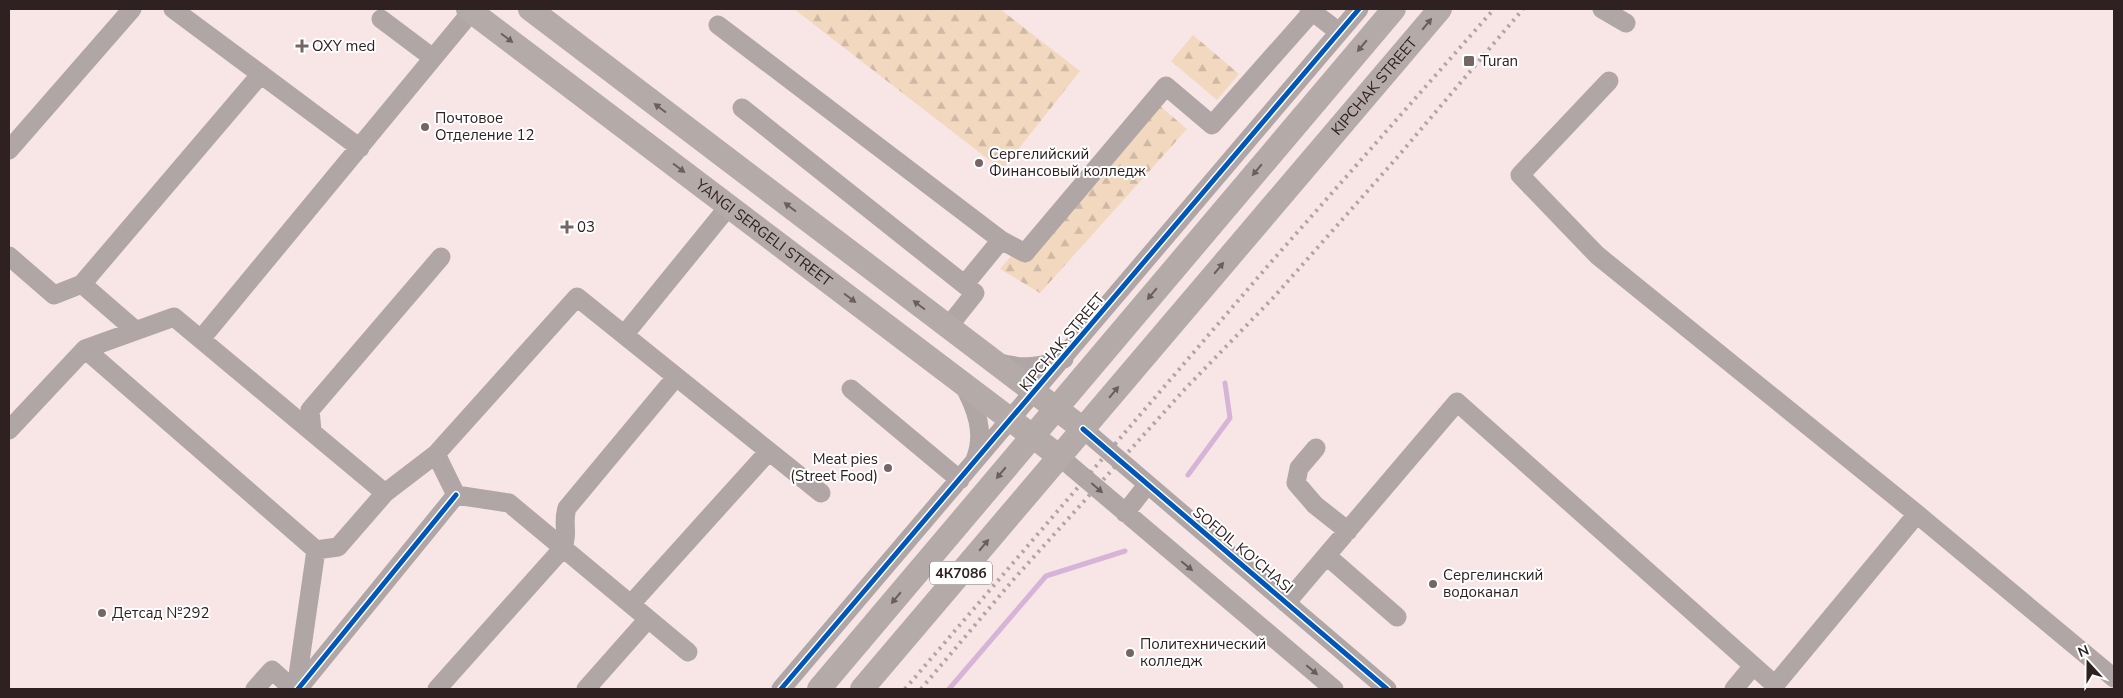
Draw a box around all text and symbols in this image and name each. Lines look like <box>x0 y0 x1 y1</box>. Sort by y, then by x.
one-way arrow <box>1421 18 1432 31</box>
one-way arrow <box>500 33 514 43</box>
street label: KIPCHAK STREET <box>1327 33 1422 140</box>
place label: OXY med <box>312 36 375 56</box>
one-way arrow <box>1357 39 1368 52</box>
marker: OXY med <box>296 40 308 52</box>
place label: Turan <box>1480 51 1518 71</box>
marker: Turan <box>1462 54 1476 68</box>
one-way arrow <box>653 103 667 113</box>
place label: Почтовое Отделение 12 <box>435 108 534 145</box>
marker: Почтовое Отделение 12 <box>419 121 431 133</box>
place label: Сергелийский Финансовый колледж <box>989 144 1146 181</box>
marker: Сергелийский Финансовый колледж <box>973 157 985 169</box>
one-way arrow <box>672 163 686 173</box>
one-way arrow <box>1252 163 1263 176</box>
street label: YANGI SERGELI STREET <box>691 174 836 291</box>
one-way arrow <box>784 201 797 212</box>
place label: 03 <box>577 217 595 237</box>
marker: 03 <box>561 221 573 233</box>
one-way arrow <box>1214 262 1225 275</box>
one-way arrow <box>1147 287 1158 300</box>
street label: KIPCHAK STREET <box>1015 289 1109 395</box>
one-way arrow <box>843 293 857 303</box>
one-way arrow <box>913 300 926 311</box>
one-way arrow <box>1109 386 1120 399</box>
place label: Meat pies (Street Food) <box>790 449 878 486</box>
marker: Meat pies (Street Food) <box>882 462 894 474</box>
one-way arrow <box>995 467 1006 480</box>
one-way arrow <box>1090 483 1103 494</box>
street label: SOFDIL KO'CHASI <box>1189 502 1297 598</box>
one-way arrow <box>979 539 990 552</box>
one-way arrow <box>1181 560 1194 571</box>
road number: 4К708б <box>930 562 992 584</box>
place label: Сергелинский водоканал <box>1443 565 1543 602</box>
marker: Сергелинский водоканал <box>1427 578 1439 590</box>
one-way arrow <box>890 591 902 603</box>
place label: Детсад №292 <box>112 603 210 623</box>
marker: Детсад №292 <box>96 607 108 619</box>
place label: Политехнический колледж <box>1140 634 1266 671</box>
north arrow <box>2063 638 2113 688</box>
text: N <box>2075 641 2092 662</box>
marker: Политехнический колледж <box>1124 647 1136 659</box>
one-way arrow <box>1305 664 1317 676</box>

